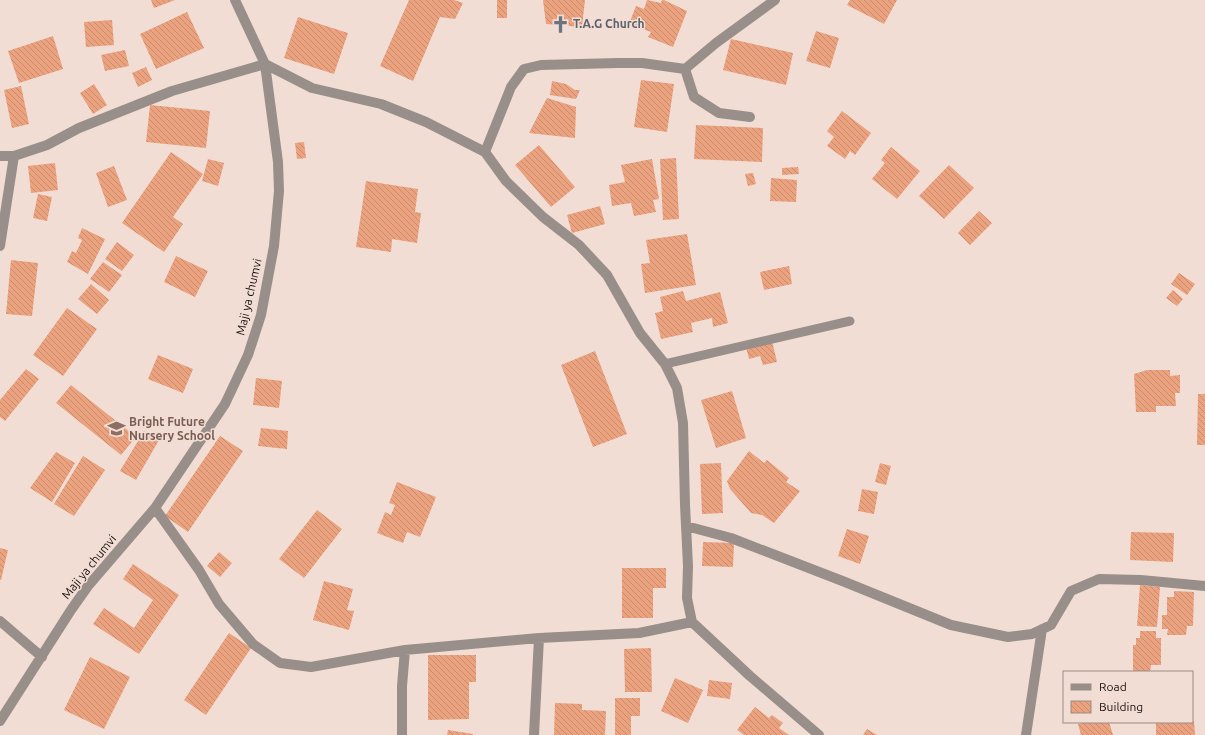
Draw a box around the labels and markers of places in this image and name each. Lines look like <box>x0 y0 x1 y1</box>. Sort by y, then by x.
church icon: T.A.G Church <box>550 14 570 34</box>
place label: T.A.G Church <box>573 17 645 30</box>
place label: Bright Future Nursery School <box>129 415 215 442</box>
school or university icon: Bright Future Nursery School <box>106 419 126 439</box>

